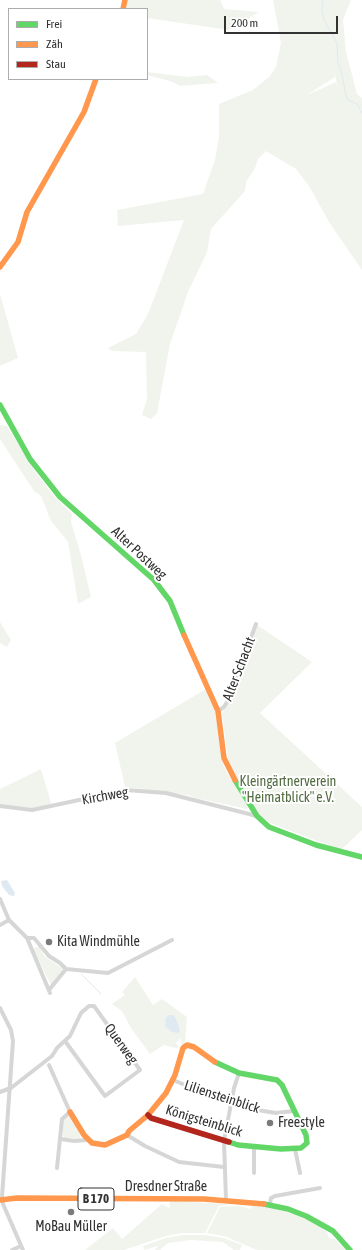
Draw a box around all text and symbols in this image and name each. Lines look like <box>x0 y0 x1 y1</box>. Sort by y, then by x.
legend <box>8 8 148 80</box>
scale bar <box>226 8 340 34</box>
text: 200 m <box>231 16 258 30</box>
text: Frei <box>46 17 62 31</box>
text: Zäh <box>46 37 63 51</box>
text: Stau <box>46 57 66 71</box>
street label: Alter Postweg <box>108 523 170 583</box>
street label: Alter Schacht <box>219 635 259 703</box>
park label: Kleingärtnerverein "Heimatblick" e.V. <box>240 774 336 806</box>
street label: Kirchweg <box>81 784 129 808</box>
place label: Kita Windmühle <box>57 934 140 950</box>
marker: Kita Windmühle <box>44 937 54 947</box>
street label: Querweg <box>101 1020 141 1068</box>
street label: Liliensteinblick <box>182 1077 262 1117</box>
street label: Königsteinblick <box>164 1101 244 1141</box>
place label: Freestyle <box>278 1115 325 1131</box>
marker: Freestyle <box>265 1118 275 1128</box>
street label: Dresdner Straße <box>125 1179 207 1195</box>
road number: B 170 <box>78 1188 114 1210</box>
marker: MoBau Müller <box>66 1207 76 1217</box>
place label: MoBau Müller <box>35 1219 107 1235</box>

